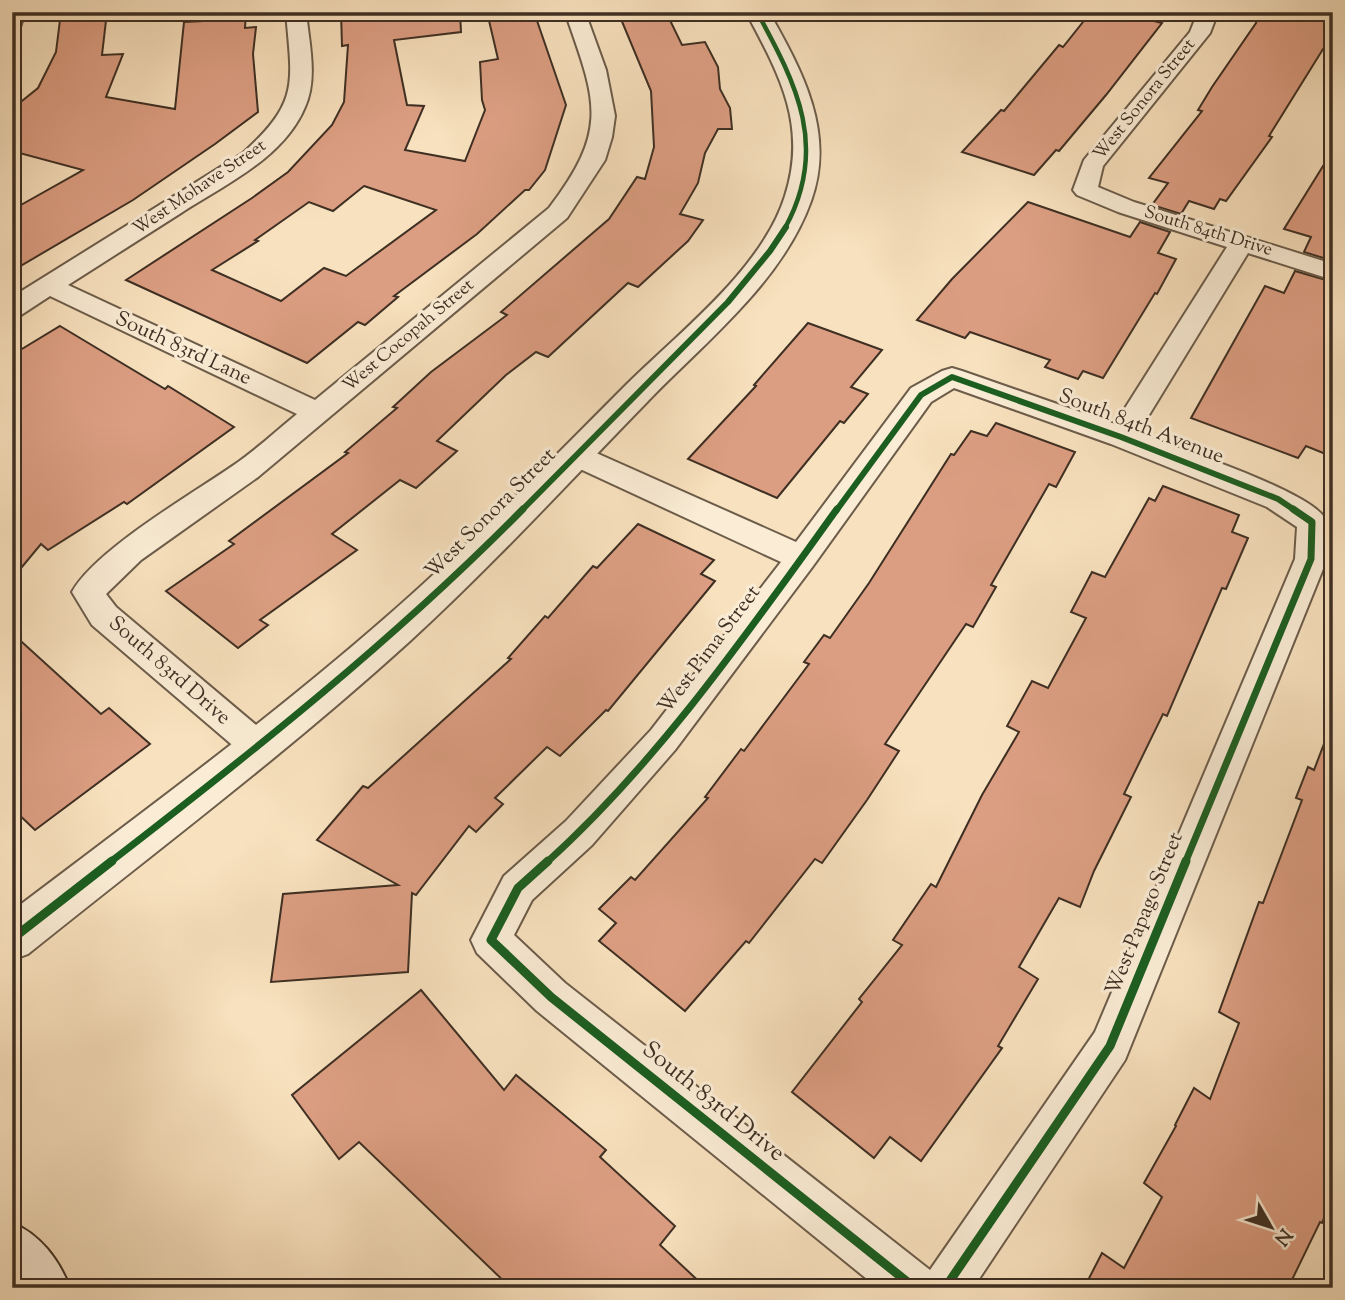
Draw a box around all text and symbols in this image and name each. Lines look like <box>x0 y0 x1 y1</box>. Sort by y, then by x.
street label: West Sonora Street <box>1088 34 1202 166</box>
street label: West Mohave Street <box>128 134 272 242</box>
street label: South 84th Drive <box>1141 200 1275 264</box>
street label: West Cocopah Street <box>338 273 480 399</box>
street label: South 83rd Lane <box>110 304 256 394</box>
street label: South 84th Avenue <box>1054 382 1228 472</box>
street label: West Sonora Street <box>419 442 563 586</box>
street label: West Pima Street <box>652 579 768 721</box>
street label: South 83rd Drive <box>101 609 237 733</box>
street label: West Papago Street <box>1099 828 1191 1000</box>
street label: South 83rd Drive <box>634 1034 792 1170</box>
north arrow <box>1236 1192 1306 1262</box>
text: N <box>1267 1222 1298 1251</box>

